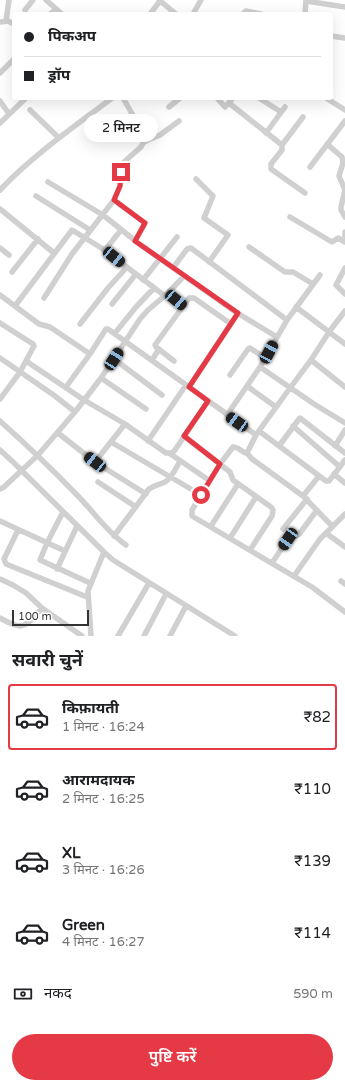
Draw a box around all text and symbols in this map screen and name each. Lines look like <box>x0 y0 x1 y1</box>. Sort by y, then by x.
text: पिकअप <box>48 27 96 45</box>
text: ड्रॉप <box>48 66 70 84</box>
callout: 2 मिनट <box>84 114 158 142</box>
text: 2 मिनट <box>102 120 140 136</box>
route end <box>112 163 130 181</box>
car <box>101 245 127 269</box>
car <box>163 288 189 312</box>
car <box>258 339 280 365</box>
car <box>102 346 126 372</box>
car <box>224 410 250 434</box>
car <box>82 450 108 474</box>
route start <box>192 486 210 504</box>
car <box>276 526 300 552</box>
scale bar <box>12 608 89 627</box>
text: 100 m <box>18 610 52 623</box>
text: सवारी चुनें <box>12 649 83 671</box>
icon: car <box>14 699 50 735</box>
text: किफ़ायती <box>62 699 119 717</box>
text: ₹82 <box>303 708 331 726</box>
text: 1 मिनट · 16:24 <box>62 719 145 735</box>
icon: car <box>14 771 50 807</box>
text: आरामदायक <box>62 771 135 789</box>
text: ₹110 <box>294 780 331 798</box>
text: 2 मिनट · 16:25 <box>62 791 145 807</box>
icon: car <box>14 843 50 879</box>
text: XL <box>62 844 81 862</box>
text: ₹139 <box>294 852 331 870</box>
text: 3 मिनट · 16:26 <box>62 862 145 878</box>
icon: car <box>14 915 50 951</box>
text: Green <box>62 916 105 934</box>
text: ₹114 <box>294 924 331 942</box>
text: 4 मिनट · 16:27 <box>62 934 145 950</box>
icon: cash <box>12 983 34 1005</box>
text: नकद <box>44 984 72 1002</box>
text: 590 m <box>293 986 333 1002</box>
button: पुष्टि करें <box>12 1034 333 1080</box>

